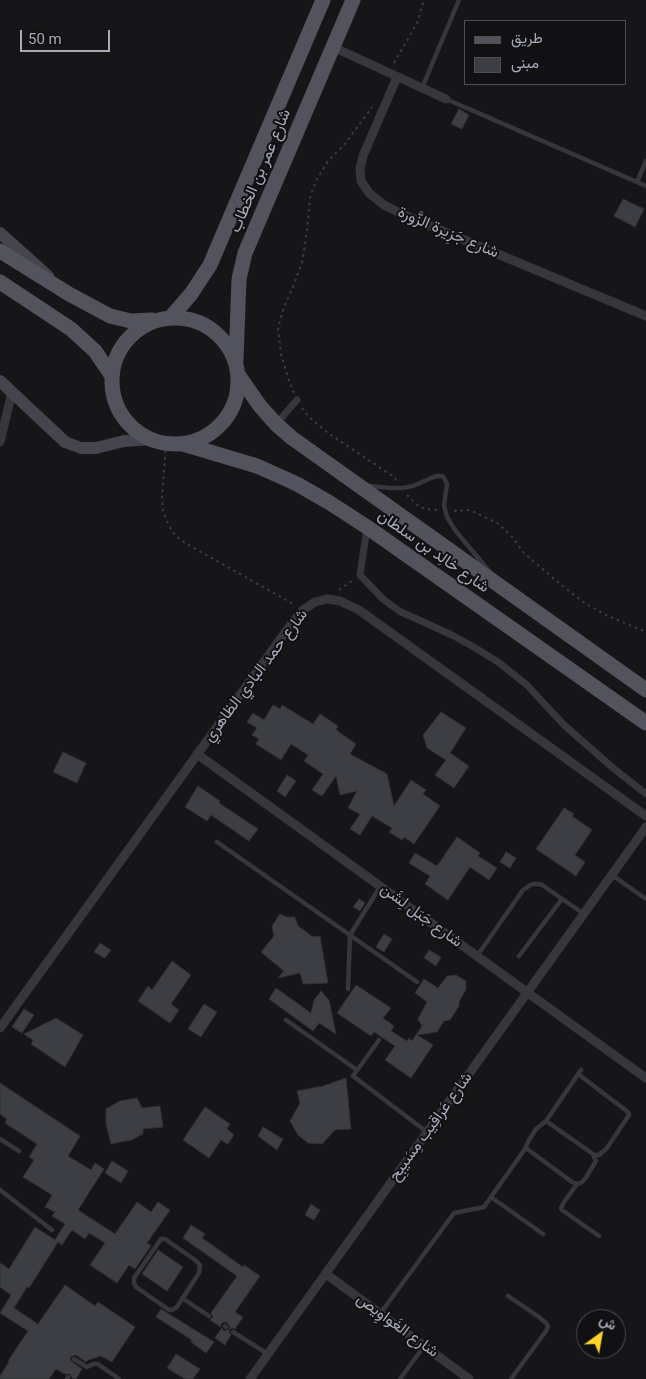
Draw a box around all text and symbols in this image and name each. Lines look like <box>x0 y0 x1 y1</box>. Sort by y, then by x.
scale bar <box>22 20 112 52</box>
legend <box>463 20 626 85</box>
text: طريق <box>511 29 543 47</box>
text: 50 m <box>28 30 62 48</box>
text: مبنى <box>511 54 539 72</box>
street label: شارع عمر بن الخطاب <box>226 106 296 236</box>
street label: شارع جَزِيرة الزَّورة <box>395 203 501 263</box>
street label: شارع خالِد بن سلطان <box>373 506 493 598</box>
street label: شارع حمد البادي الظاهري <box>200 606 312 746</box>
street label: شارع جَبَل لِشَن <box>376 880 466 952</box>
street label: شارع عَراقِيب مِسَيبِح <box>385 1069 477 1185</box>
street label: شارع الغَواوِيص <box>352 1290 442 1362</box>
north arrow <box>576 1309 626 1359</box>
text: ش <box>597 1311 620 1333</box>

